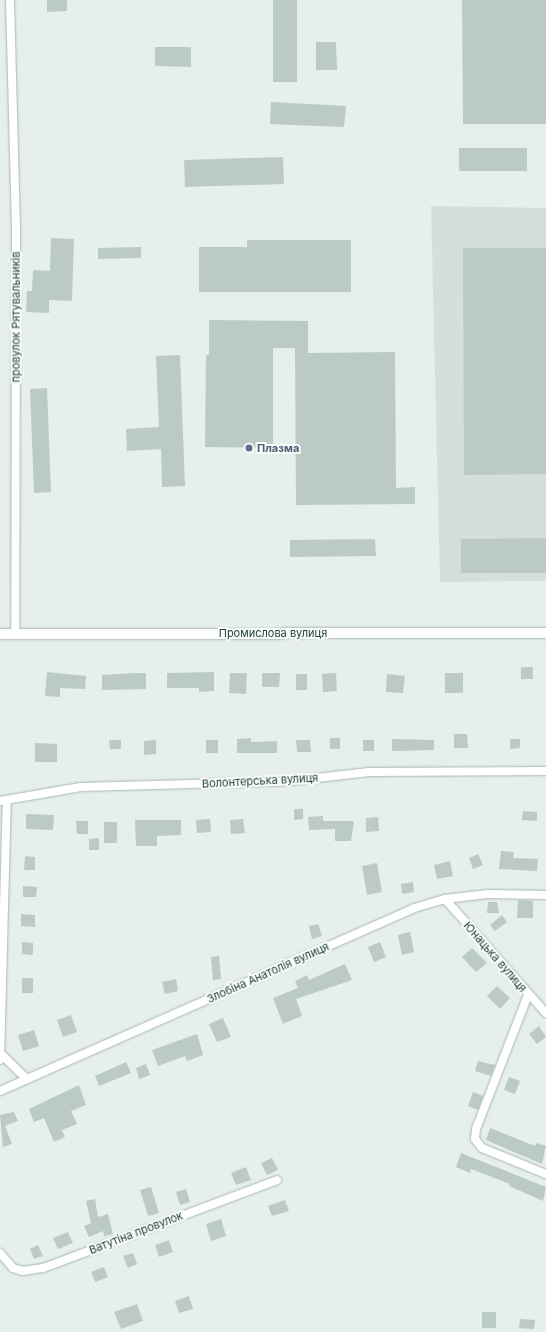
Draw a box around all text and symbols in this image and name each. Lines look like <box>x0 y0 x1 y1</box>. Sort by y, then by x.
street label: провулок Рятувальників <box>9 252 23 382</box>
place label: Плазма <box>257 441 299 455</box>
marker: Плазма <box>244 443 254 453</box>
street label: Промислова вулиця <box>219 626 327 640</box>
street label: Волонтерська вулиця <box>202 771 318 791</box>
street label: Юнацька вулиця <box>461 919 529 995</box>
street label: Злобіна Анатолія вулиця <box>205 940 331 1006</box>
street label: Ватутіна провулок <box>87 1209 185 1257</box>

